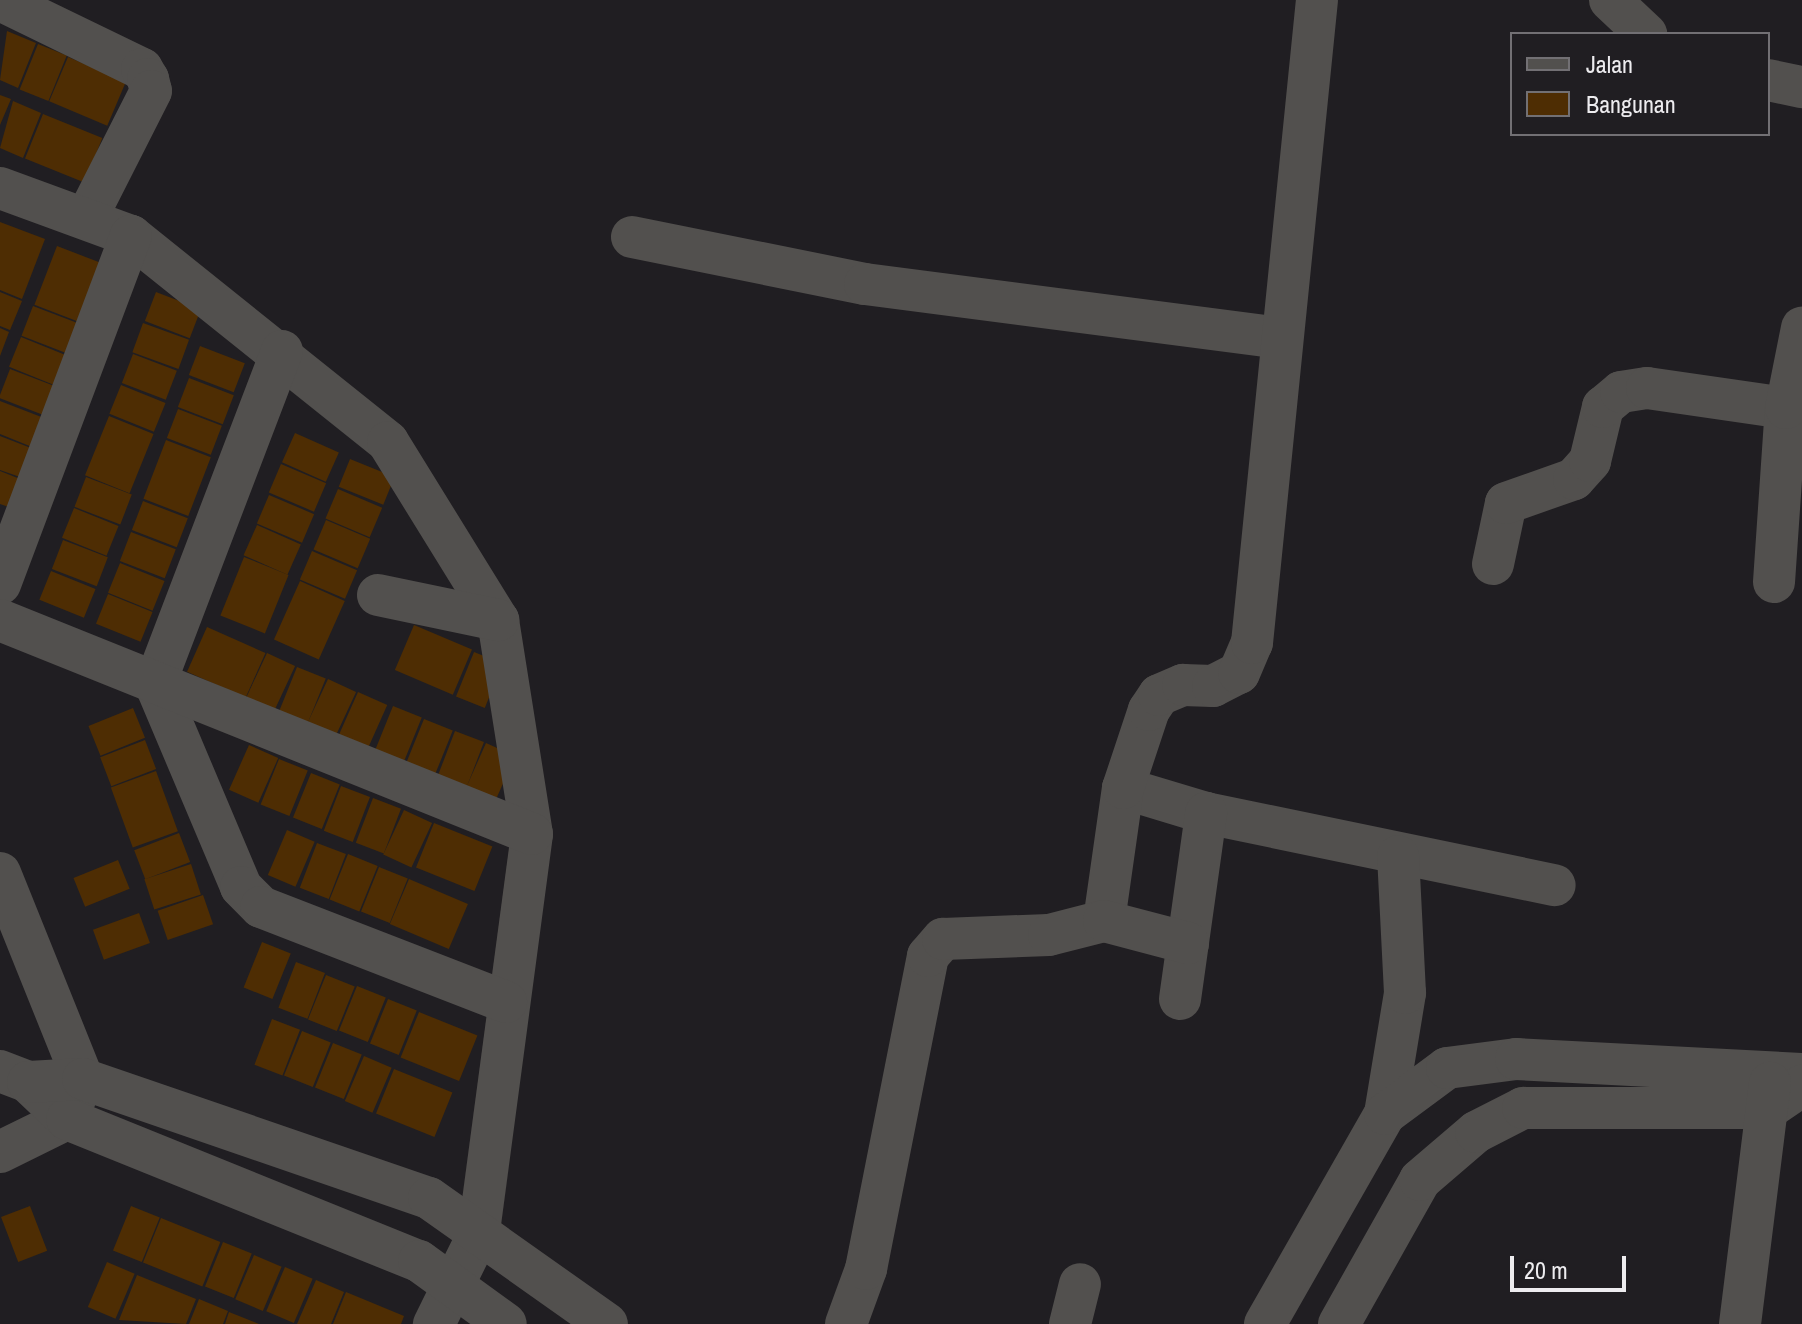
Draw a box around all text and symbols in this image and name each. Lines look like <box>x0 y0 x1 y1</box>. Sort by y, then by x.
legend <box>1510 32 1770 136</box>
text: Jalan <box>1586 48 1633 80</box>
text: Bangunan <box>1586 88 1676 120</box>
scale bar <box>1514 1240 1630 1290</box>
text: 20 m <box>1524 1254 1568 1286</box>

